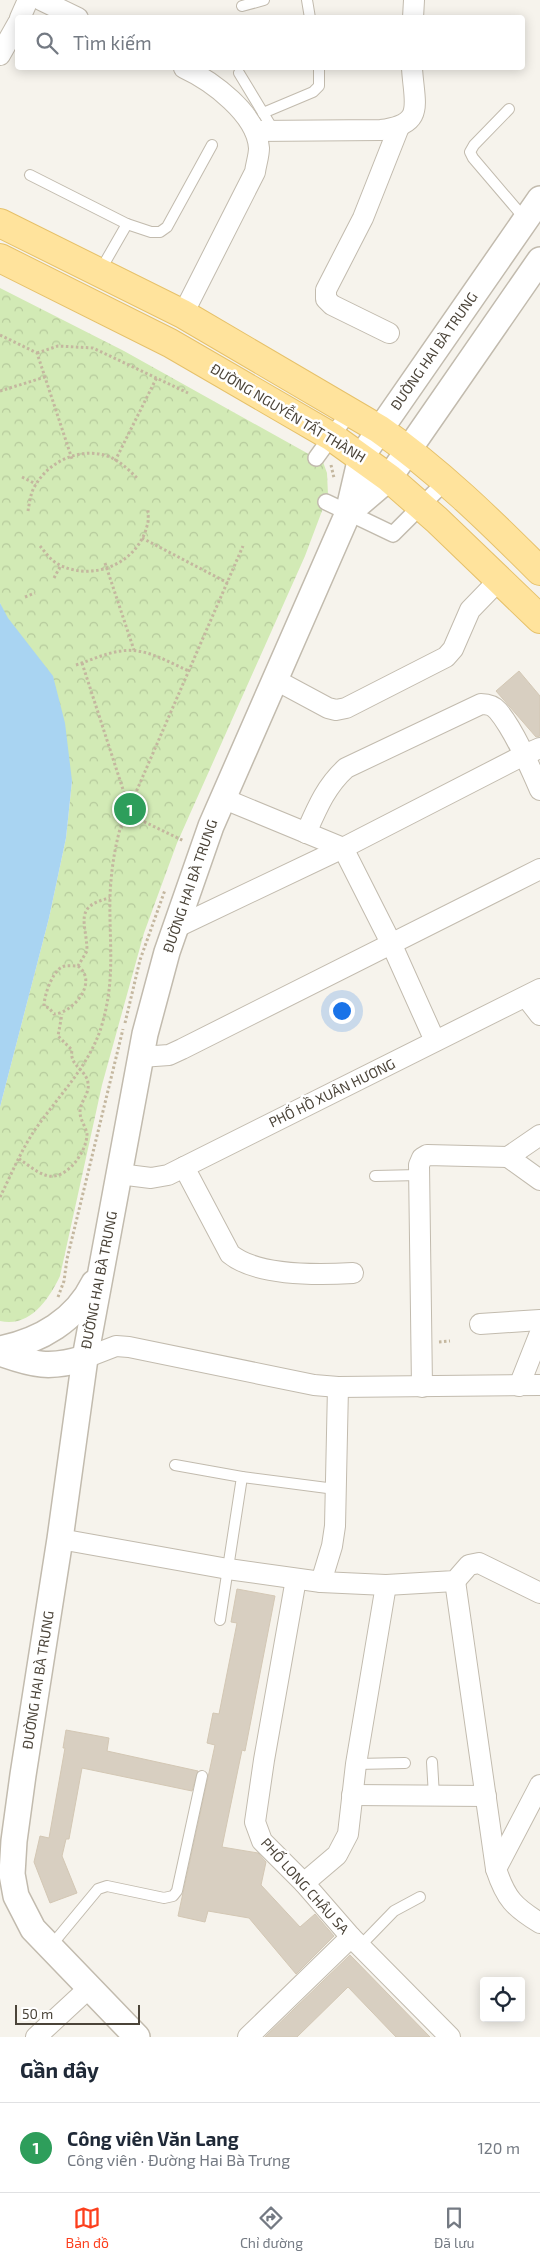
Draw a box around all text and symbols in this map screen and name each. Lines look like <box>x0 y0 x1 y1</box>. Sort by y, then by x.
search box <box>15 15 525 70</box>
icon: search <box>33 29 61 57</box>
text: Tìm kiếm <box>73 31 152 54</box>
street label: ĐƯỜNG HAI BÀ TRƯNG <box>386 288 481 413</box>
street label: ĐƯỜNG NGUYỄN TẤT THÀNH <box>208 359 369 466</box>
pin: 1 <box>114 790 146 828</box>
street label: ĐƯỜNG HAI BÀ TRƯNG <box>159 817 220 955</box>
your location <box>329 998 355 1024</box>
street label: PHỐ HỒ XUÂN HƯƠNG <box>266 1055 398 1131</box>
street label: ĐƯỜNG HAI BÀ TRƯNG <box>77 1210 120 1350</box>
street label: ĐƯỜNG HAI BÀ TRƯNG <box>18 1609 57 1750</box>
street label: PHỐ LONG CHÂU SA <box>258 1834 353 1937</box>
map controls <box>480 1977 525 2022</box>
button: locate <box>480 1977 525 2022</box>
scale bar <box>15 2002 140 2025</box>
text: 50 m <box>22 2005 53 2022</box>
text: Gần đây <box>20 2057 99 2082</box>
text: Công viên Văn Lang <box>67 2127 239 2150</box>
text: 1 <box>33 2138 39 2157</box>
text: 120 m <box>477 2138 520 2157</box>
text: Công viên · Đường Hai Bà Trưng <box>67 2150 290 2169</box>
tab: Bản đồ <box>65 2204 109 2251</box>
tab: Chỉ đường <box>240 2204 303 2251</box>
tab: Đã lưu <box>434 2204 475 2251</box>

